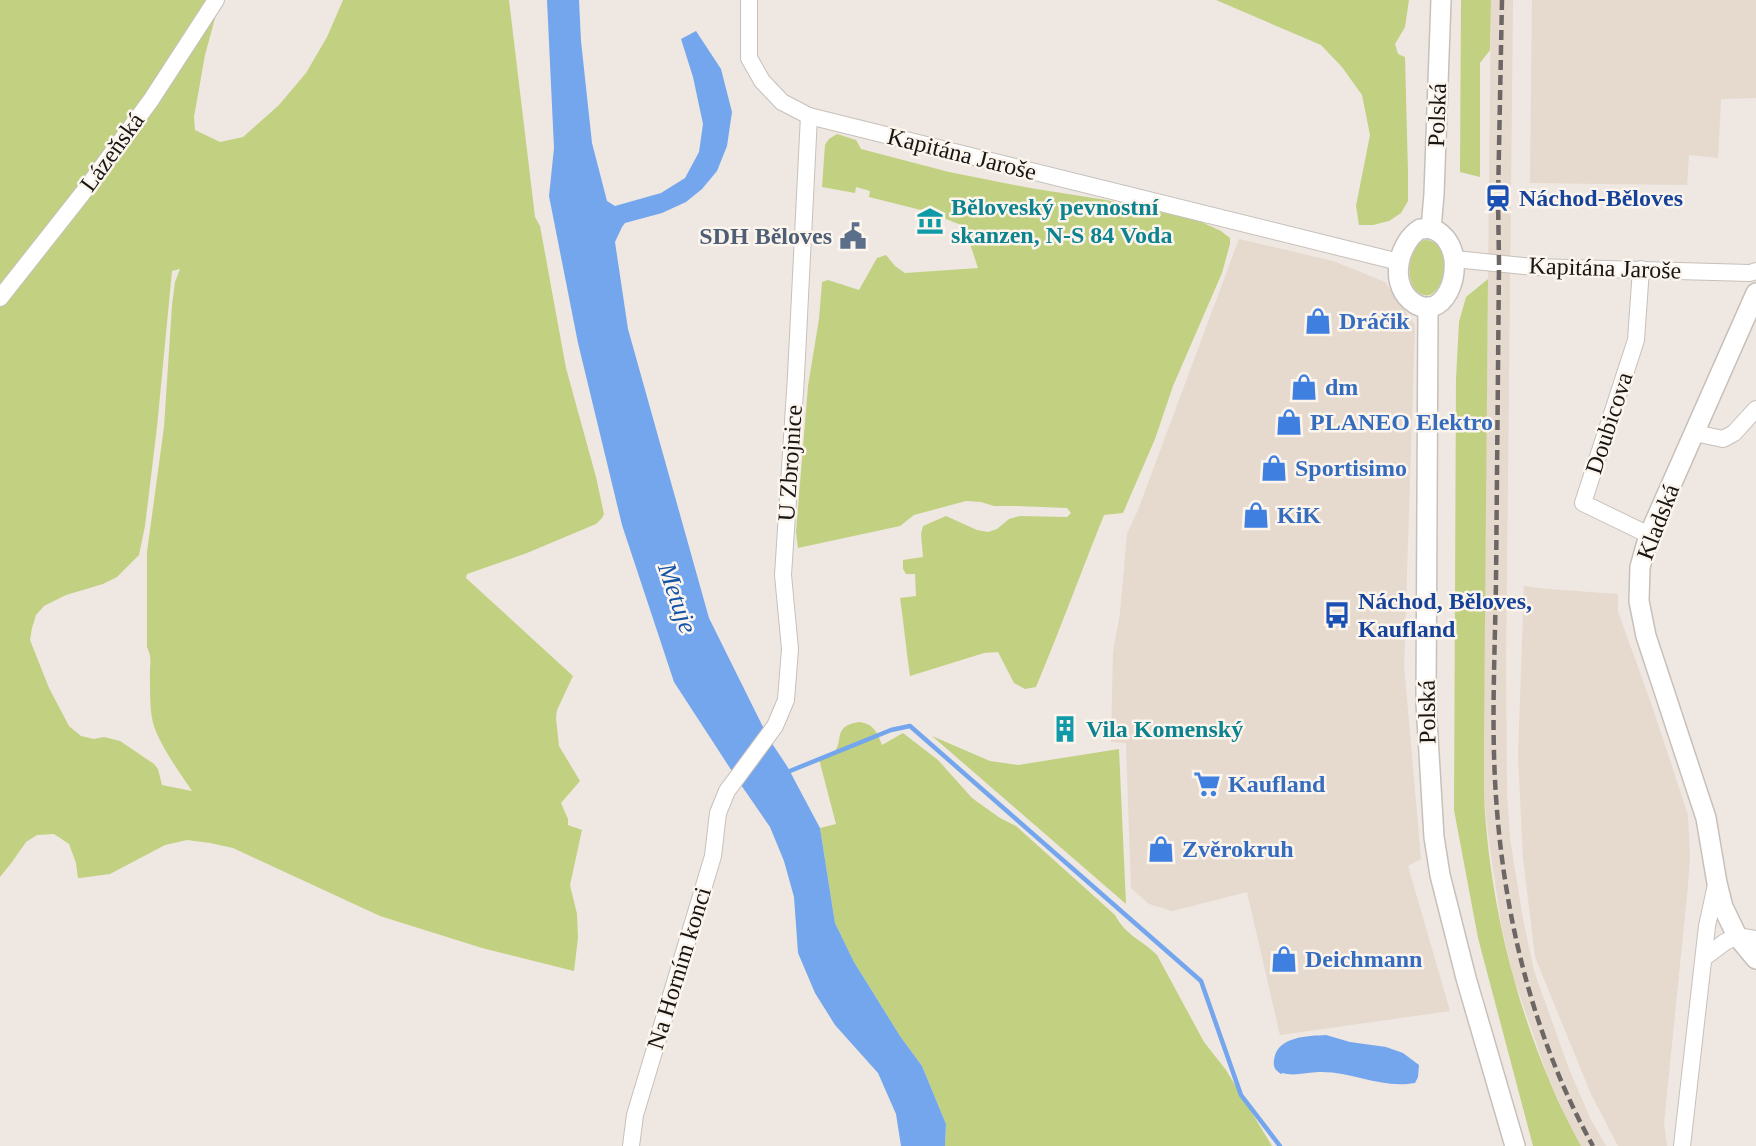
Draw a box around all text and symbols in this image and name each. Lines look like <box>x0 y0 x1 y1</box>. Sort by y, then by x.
street label: Polská <box>1423 82 1451 147</box>
street label: Lázeňská <box>75 107 149 196</box>
street label: Kapitána Jaroše <box>885 123 1039 185</box>
station icon: Náchod-Běloves <box>1483 183 1513 213</box>
place label: Náchod-Běloves <box>1519 185 1683 211</box>
place label: Běloveský pevnostní skanzen, N-S 84 Voda <box>951 194 1172 248</box>
museum icon: Běloveský pevnostní skanzen, N-S 84 Voda <box>915 206 945 236</box>
public building icon: SDH Běloves <box>838 221 868 251</box>
place label: SDH Běloves <box>699 223 832 249</box>
street label: Kapitána Jaroše <box>1528 252 1682 284</box>
shop icon: Dráčik <box>1303 306 1333 336</box>
place label: Dráčik <box>1339 308 1410 334</box>
street label: Doubicova <box>1580 369 1638 477</box>
shop icon: dm <box>1289 372 1319 402</box>
place label: dm <box>1325 374 1358 400</box>
street label: U Zbrojnice <box>773 404 807 522</box>
shop icon: PLANEO Elektro <box>1274 407 1304 437</box>
place label: PLANEO Elektro <box>1310 409 1493 435</box>
shop icon: Sportisimo <box>1259 453 1289 483</box>
place label: Sportisimo <box>1295 455 1407 481</box>
street label: Kladská <box>1632 480 1684 563</box>
shop icon: KiK <box>1241 500 1271 530</box>
place label: KiK <box>1277 502 1321 528</box>
water label: Metuje <box>652 558 703 637</box>
place label: Náchod, Běloves, Kaufland <box>1358 588 1532 642</box>
bus stop icon: Náchod, Běloves, Kaufland <box>1322 600 1352 630</box>
street label: Polská <box>1413 679 1441 744</box>
building icon: Vila Komenský <box>1050 714 1080 744</box>
place label: Vila Komenský <box>1086 716 1243 742</box>
supermarket icon: Kaufland <box>1192 769 1222 799</box>
place label: Kaufland <box>1228 771 1326 797</box>
shop icon: Zvěrokruh <box>1146 834 1176 864</box>
place label: Zvěrokruh <box>1182 836 1294 862</box>
street label: Na Horním konci <box>642 884 716 1052</box>
shop icon: Deichmann <box>1269 944 1299 974</box>
place label: Deichmann <box>1305 946 1422 972</box>

